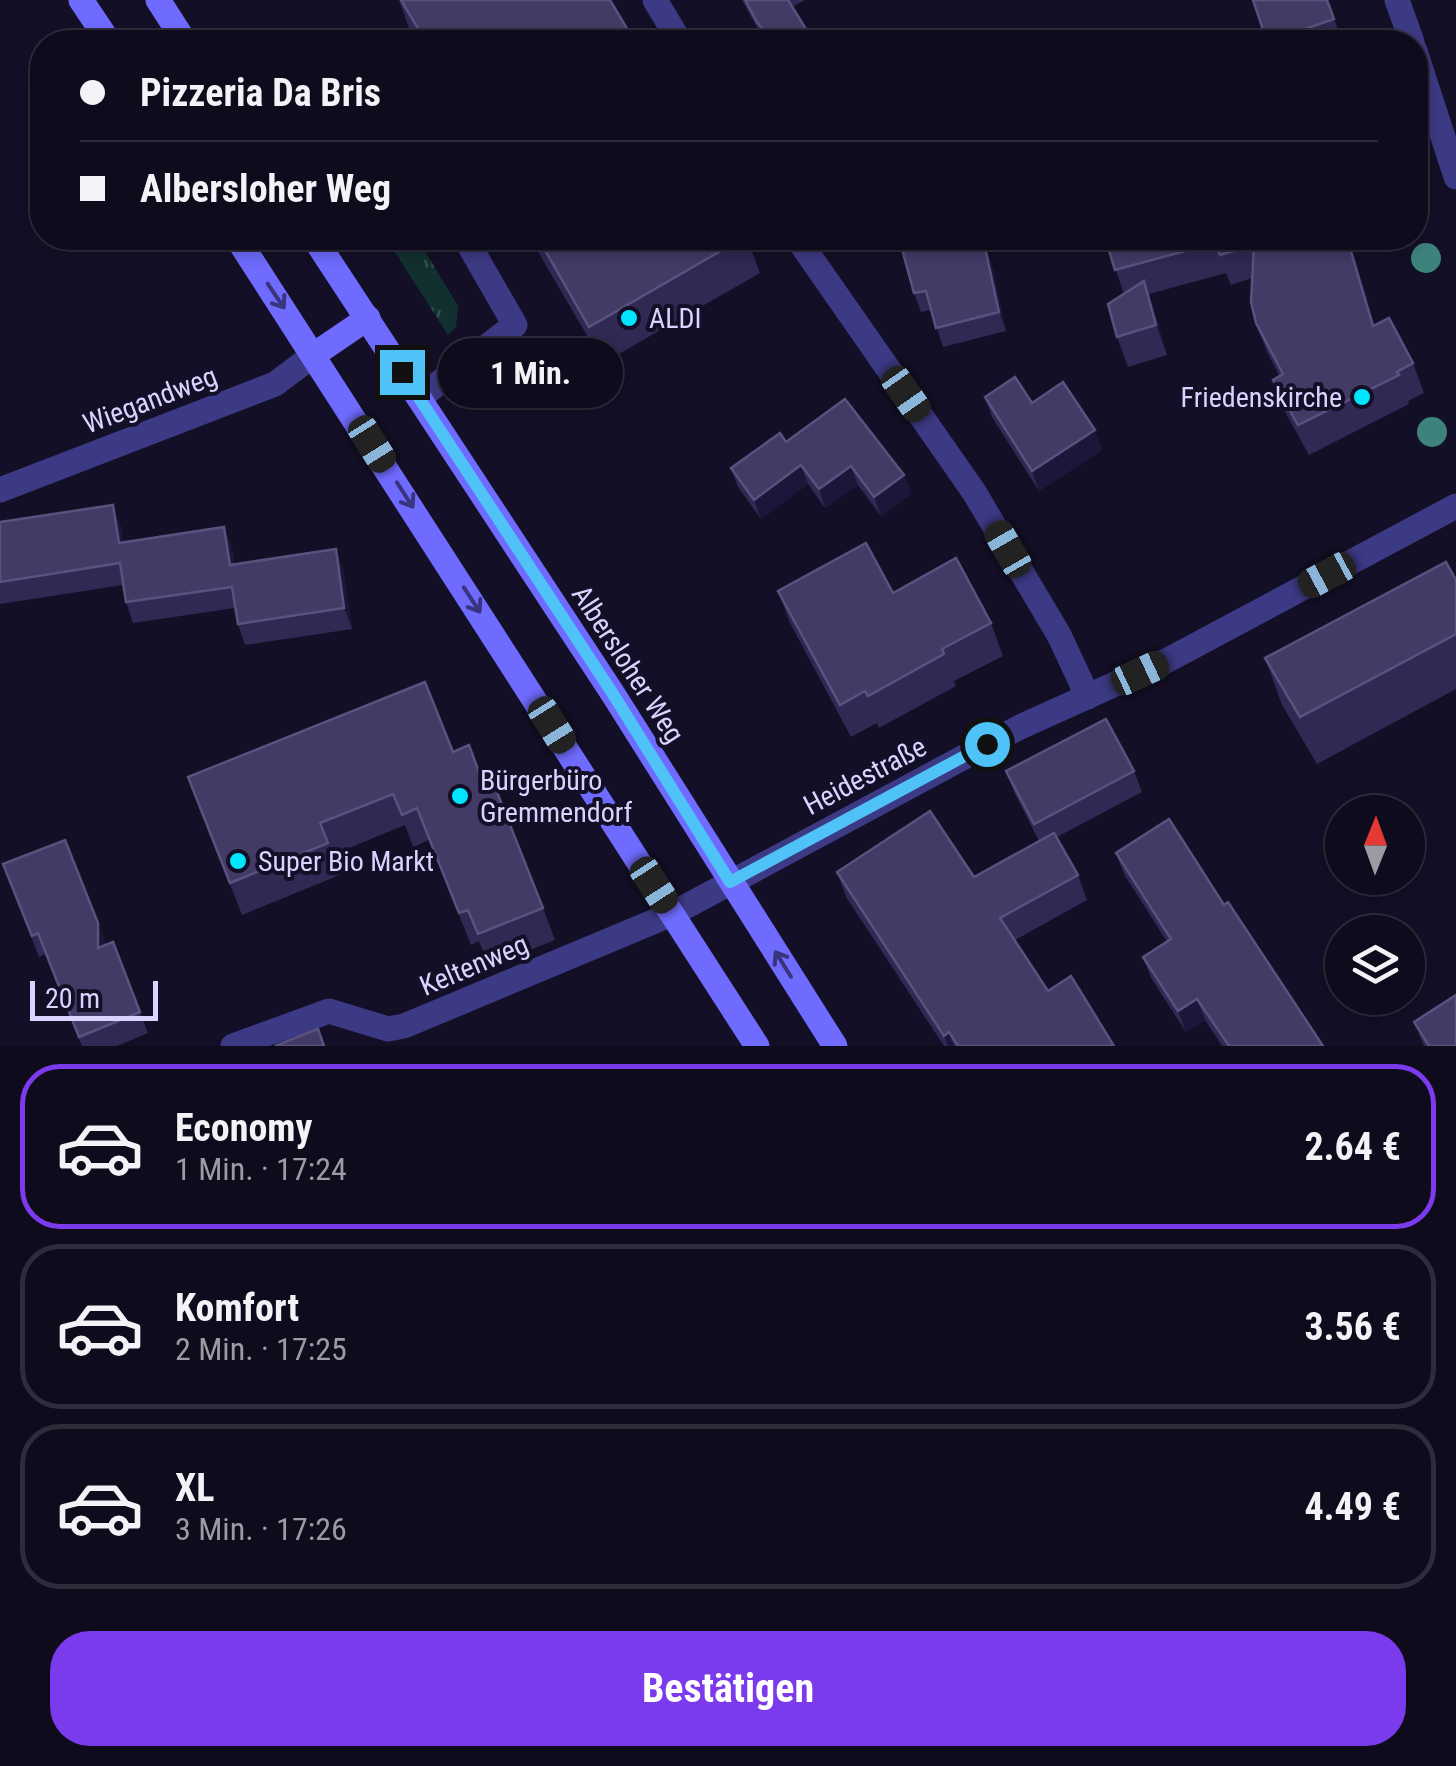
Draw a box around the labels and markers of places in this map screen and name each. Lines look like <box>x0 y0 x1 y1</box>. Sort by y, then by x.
place label: ALDI <box>649 302 701 335</box>
marker: ALDI <box>618 307 640 329</box>
place label: Friedenskirche <box>1181 381 1342 414</box>
marker: Friedenskirche <box>1351 386 1373 408</box>
place label: Bürgerbüro Gremmendorf <box>480 764 632 829</box>
marker: Bürgerbüro Gremmendorf <box>449 785 471 807</box>
place label: Super Bio Markt <box>258 845 434 878</box>
marker: Super Bio Markt <box>227 850 249 872</box>

